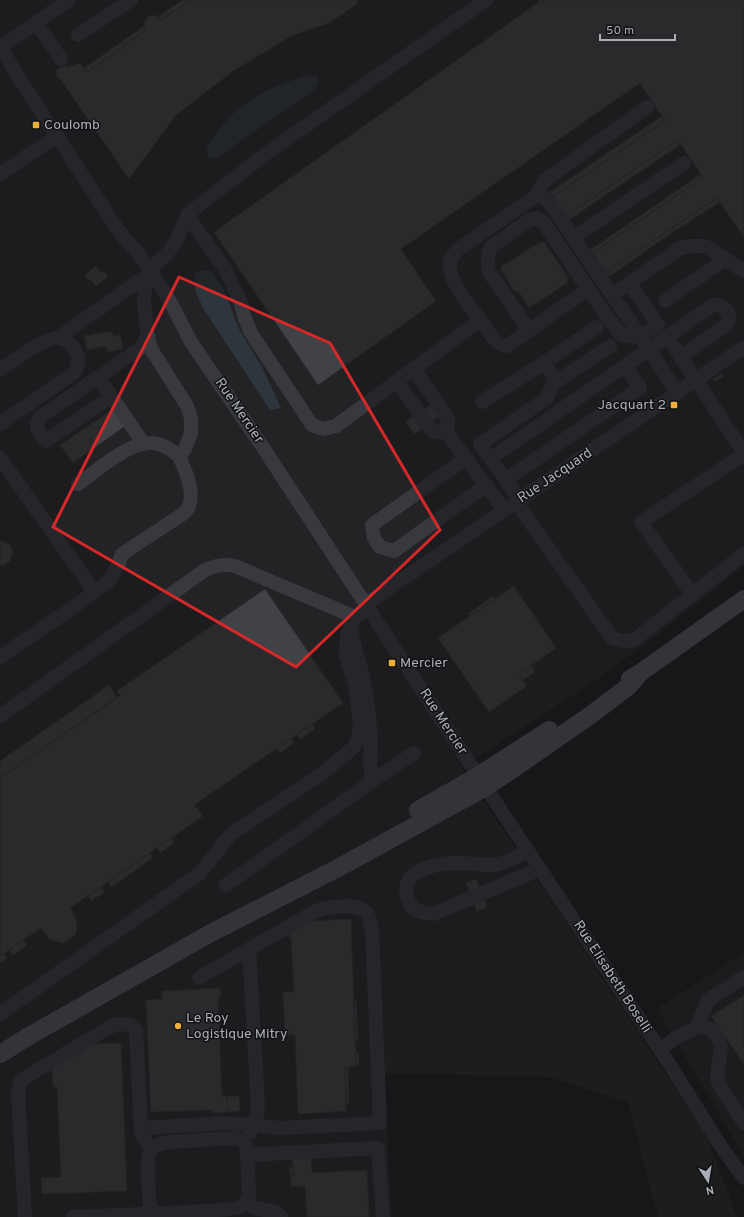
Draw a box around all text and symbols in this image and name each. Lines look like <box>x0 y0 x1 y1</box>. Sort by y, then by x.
scale bar <box>600 16 675 42</box>
text: 50 m <box>606 23 634 39</box>
place label: Coulomb <box>44 117 100 134</box>
marker: Coulomb <box>31 120 41 130</box>
street label: Rue Mercier <box>211 375 267 447</box>
place label: Jacquart 2 <box>597 397 666 414</box>
marker: Jacquart 2 <box>669 400 679 410</box>
street label: Rue Jacquard <box>514 445 596 507</box>
place label: Mercier <box>400 655 448 672</box>
marker: Mercier <box>387 658 397 668</box>
street label: Rue Mercier <box>415 686 471 759</box>
street label: Rue Elisabeth Boselli <box>569 918 655 1036</box>
place label: Le Roy Logistique Mitry <box>186 1010 287 1043</box>
marker: Le Roy Logistique Mitry <box>173 1021 183 1031</box>
north arrow <box>688 1161 728 1201</box>
text: N <box>705 1182 715 1197</box>

